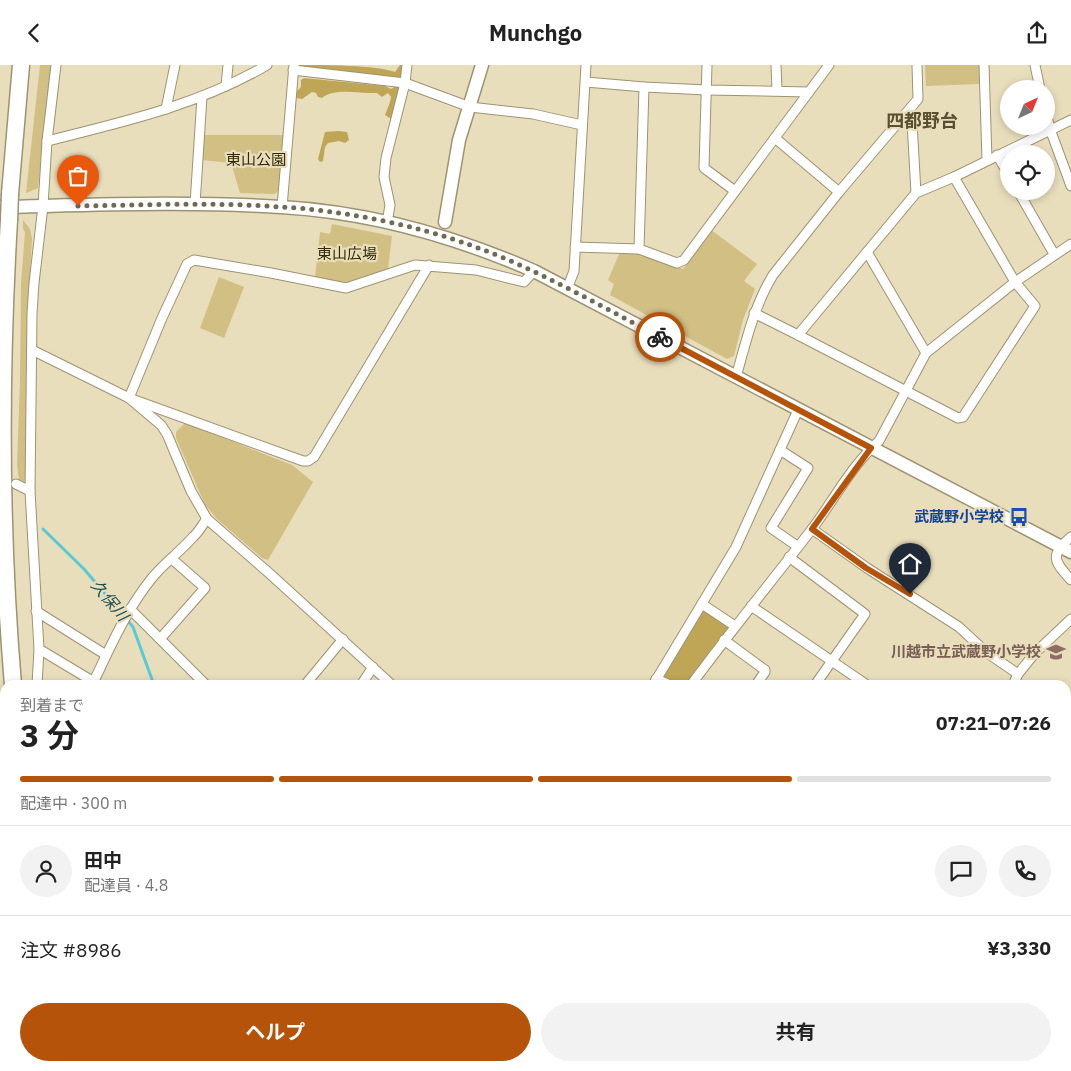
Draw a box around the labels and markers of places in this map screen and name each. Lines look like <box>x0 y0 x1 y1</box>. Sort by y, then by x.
pin <box>57 155 99 206</box>
bus stop icon: 武蔵野小学校 <box>1008 506 1030 528</box>
place label: 武蔵野小学校 <box>914 507 1004 526</box>
pin <box>889 543 931 594</box>
school or university icon: 川越市立武蔵野小学校 <box>1045 641 1067 663</box>
place label: 川越市立武蔵野小学校 <box>891 642 1041 661</box>

